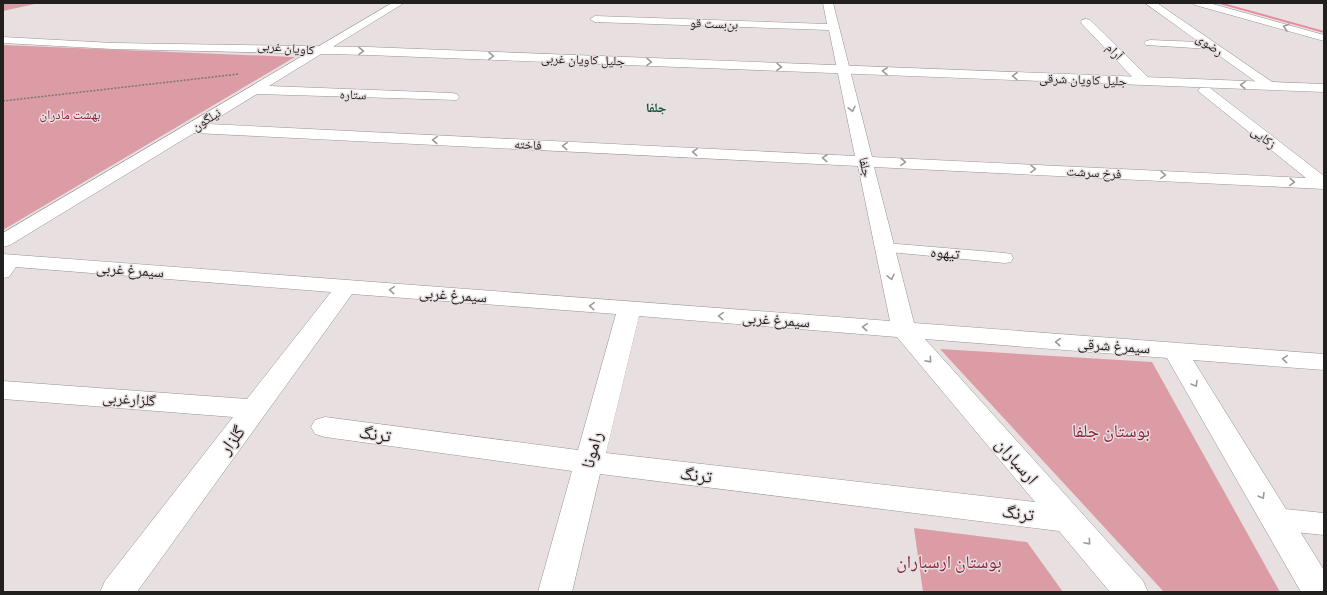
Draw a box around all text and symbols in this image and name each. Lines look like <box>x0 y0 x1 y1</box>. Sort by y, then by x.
street label: بن‌بست قو <box>689 12 739 34</box>
one-way arrow <box>1283 24 1290 32</box>
street label: رضوی <box>1192 28 1228 60</box>
street label: کاویان غربی <box>257 35 316 60</box>
street label: آرام <box>1102 38 1129 65</box>
one-way arrow <box>358 47 364 55</box>
street label: جلیل کاویان غربی <box>541 48 625 70</box>
one-way arrow <box>488 52 494 60</box>
one-way arrow <box>646 58 652 66</box>
one-way arrow <box>776 63 782 71</box>
one-way arrow <box>882 67 888 75</box>
street label: جلیل کاویان شرقی <box>1039 67 1127 91</box>
one-way arrow <box>1012 72 1018 80</box>
one-way arrow <box>1240 80 1246 89</box>
street label: ستاره <box>339 84 367 104</box>
district label: جلفا <box>646 97 666 117</box>
street label: نیلگون <box>188 102 224 136</box>
park label: بهشت مادران <box>40 104 100 124</box>
one-way arrow <box>848 106 856 112</box>
street label: زکایی <box>1247 121 1281 153</box>
street label: فاخته <box>514 133 542 155</box>
one-way arrow <box>432 135 438 144</box>
one-way arrow <box>562 141 568 150</box>
one-way arrow <box>692 147 698 156</box>
one-way arrow <box>822 154 828 162</box>
street label: جلفا <box>854 155 878 179</box>
one-way arrow <box>900 157 906 166</box>
street label: فرخ سرشت <box>1066 161 1122 183</box>
one-way arrow <box>1030 164 1036 173</box>
one-way arrow <box>1159 171 1166 180</box>
one-way arrow <box>1289 178 1295 186</box>
street label: تیهوه <box>929 240 961 265</box>
street label: سیمرغ غربی <box>95 256 165 283</box>
one-way arrow <box>887 274 895 280</box>
street label: سیمرغ غربی <box>418 281 488 308</box>
one-way arrow <box>389 286 395 295</box>
one-way arrow <box>589 301 595 310</box>
street label: سیمرغ غربی <box>741 306 811 333</box>
one-way arrow <box>718 312 724 321</box>
one-way arrow <box>862 323 868 332</box>
street label: سیمرغ شرقی <box>1077 332 1151 360</box>
one-way arrow <box>1055 337 1061 346</box>
one-way arrow <box>925 355 932 362</box>
one-way arrow <box>1282 355 1288 364</box>
one-way arrow <box>1191 380 1198 387</box>
street label: گلزارغربی <box>102 385 157 412</box>
park label: بوستان جلفا <box>1072 417 1150 444</box>
street label: ترنگ <box>357 418 393 449</box>
street label: گلزار <box>211 419 252 461</box>
street label: رامونا <box>574 428 609 471</box>
street label: ارسباران <box>989 431 1045 490</box>
street label: ترنگ <box>678 459 714 490</box>
one-way arrow <box>1257 492 1264 499</box>
street label: ترنگ <box>1000 497 1036 528</box>
one-way arrow <box>1083 538 1090 545</box>
park label: بوستان ارسباران <box>896 548 1002 575</box>

